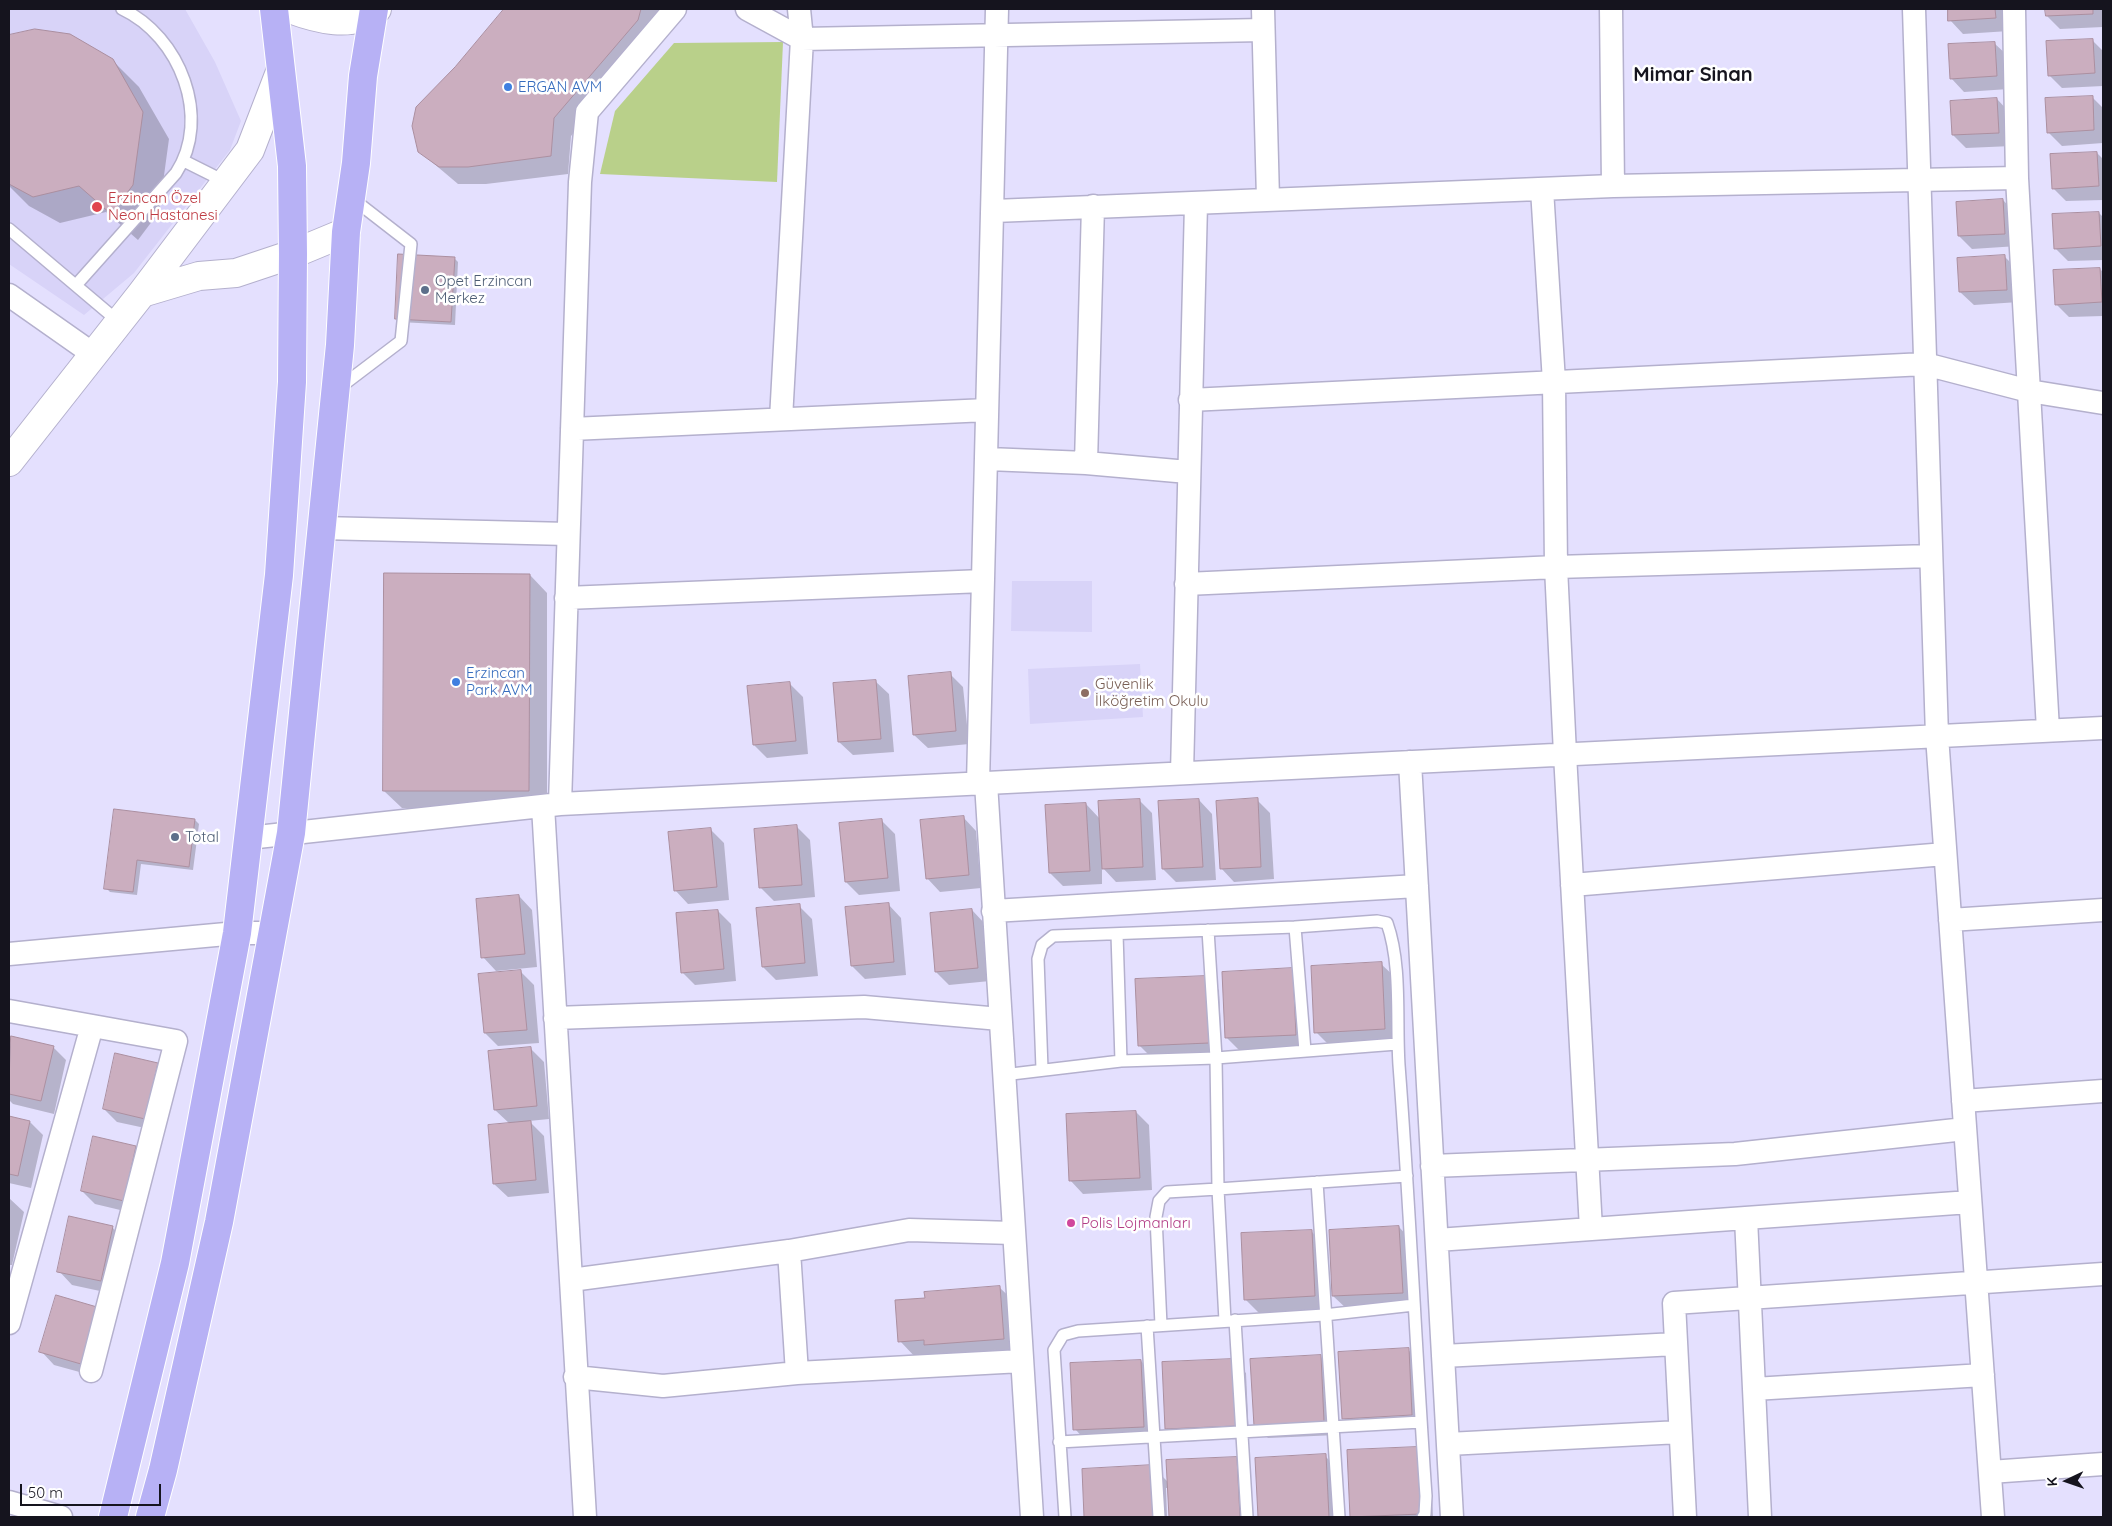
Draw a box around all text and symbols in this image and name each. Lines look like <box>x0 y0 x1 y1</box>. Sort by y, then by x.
district label: Mimar Sinan <box>1633 63 1753 87</box>
place label: ERGAN AVM <box>518 78 602 96</box>
marker: ERGAN AVM <box>502 81 514 93</box>
place label: Erzincan Özel Neon Hastanesi <box>108 189 218 224</box>
marker: Erzincan Özel Neon Hastanesi <box>90 200 104 214</box>
place label: Opet Erzincan Merkez <box>435 272 532 307</box>
marker: Opet Erzincan Merkez <box>419 284 431 296</box>
place label: Erzincan Park AVM <box>466 664 533 699</box>
place label: Güvenlik İlköğretim Okulu <box>1095 675 1209 710</box>
marker: Erzincan Park AVM <box>450 676 462 688</box>
marker: Güvenlik İlköğretim Okulu <box>1079 687 1091 699</box>
place label: Total <box>185 828 219 846</box>
marker: Total <box>169 831 181 843</box>
place label: Polis Lojmanları <box>1081 1214 1191 1232</box>
marker: Polis Lojmanları <box>1065 1217 1077 1229</box>
north arrow <box>2042 1456 2092 1506</box>
scale bar <box>22 1474 164 1506</box>
text: K <box>2043 1477 2061 1487</box>
text: 50 m <box>28 1483 63 1502</box>

